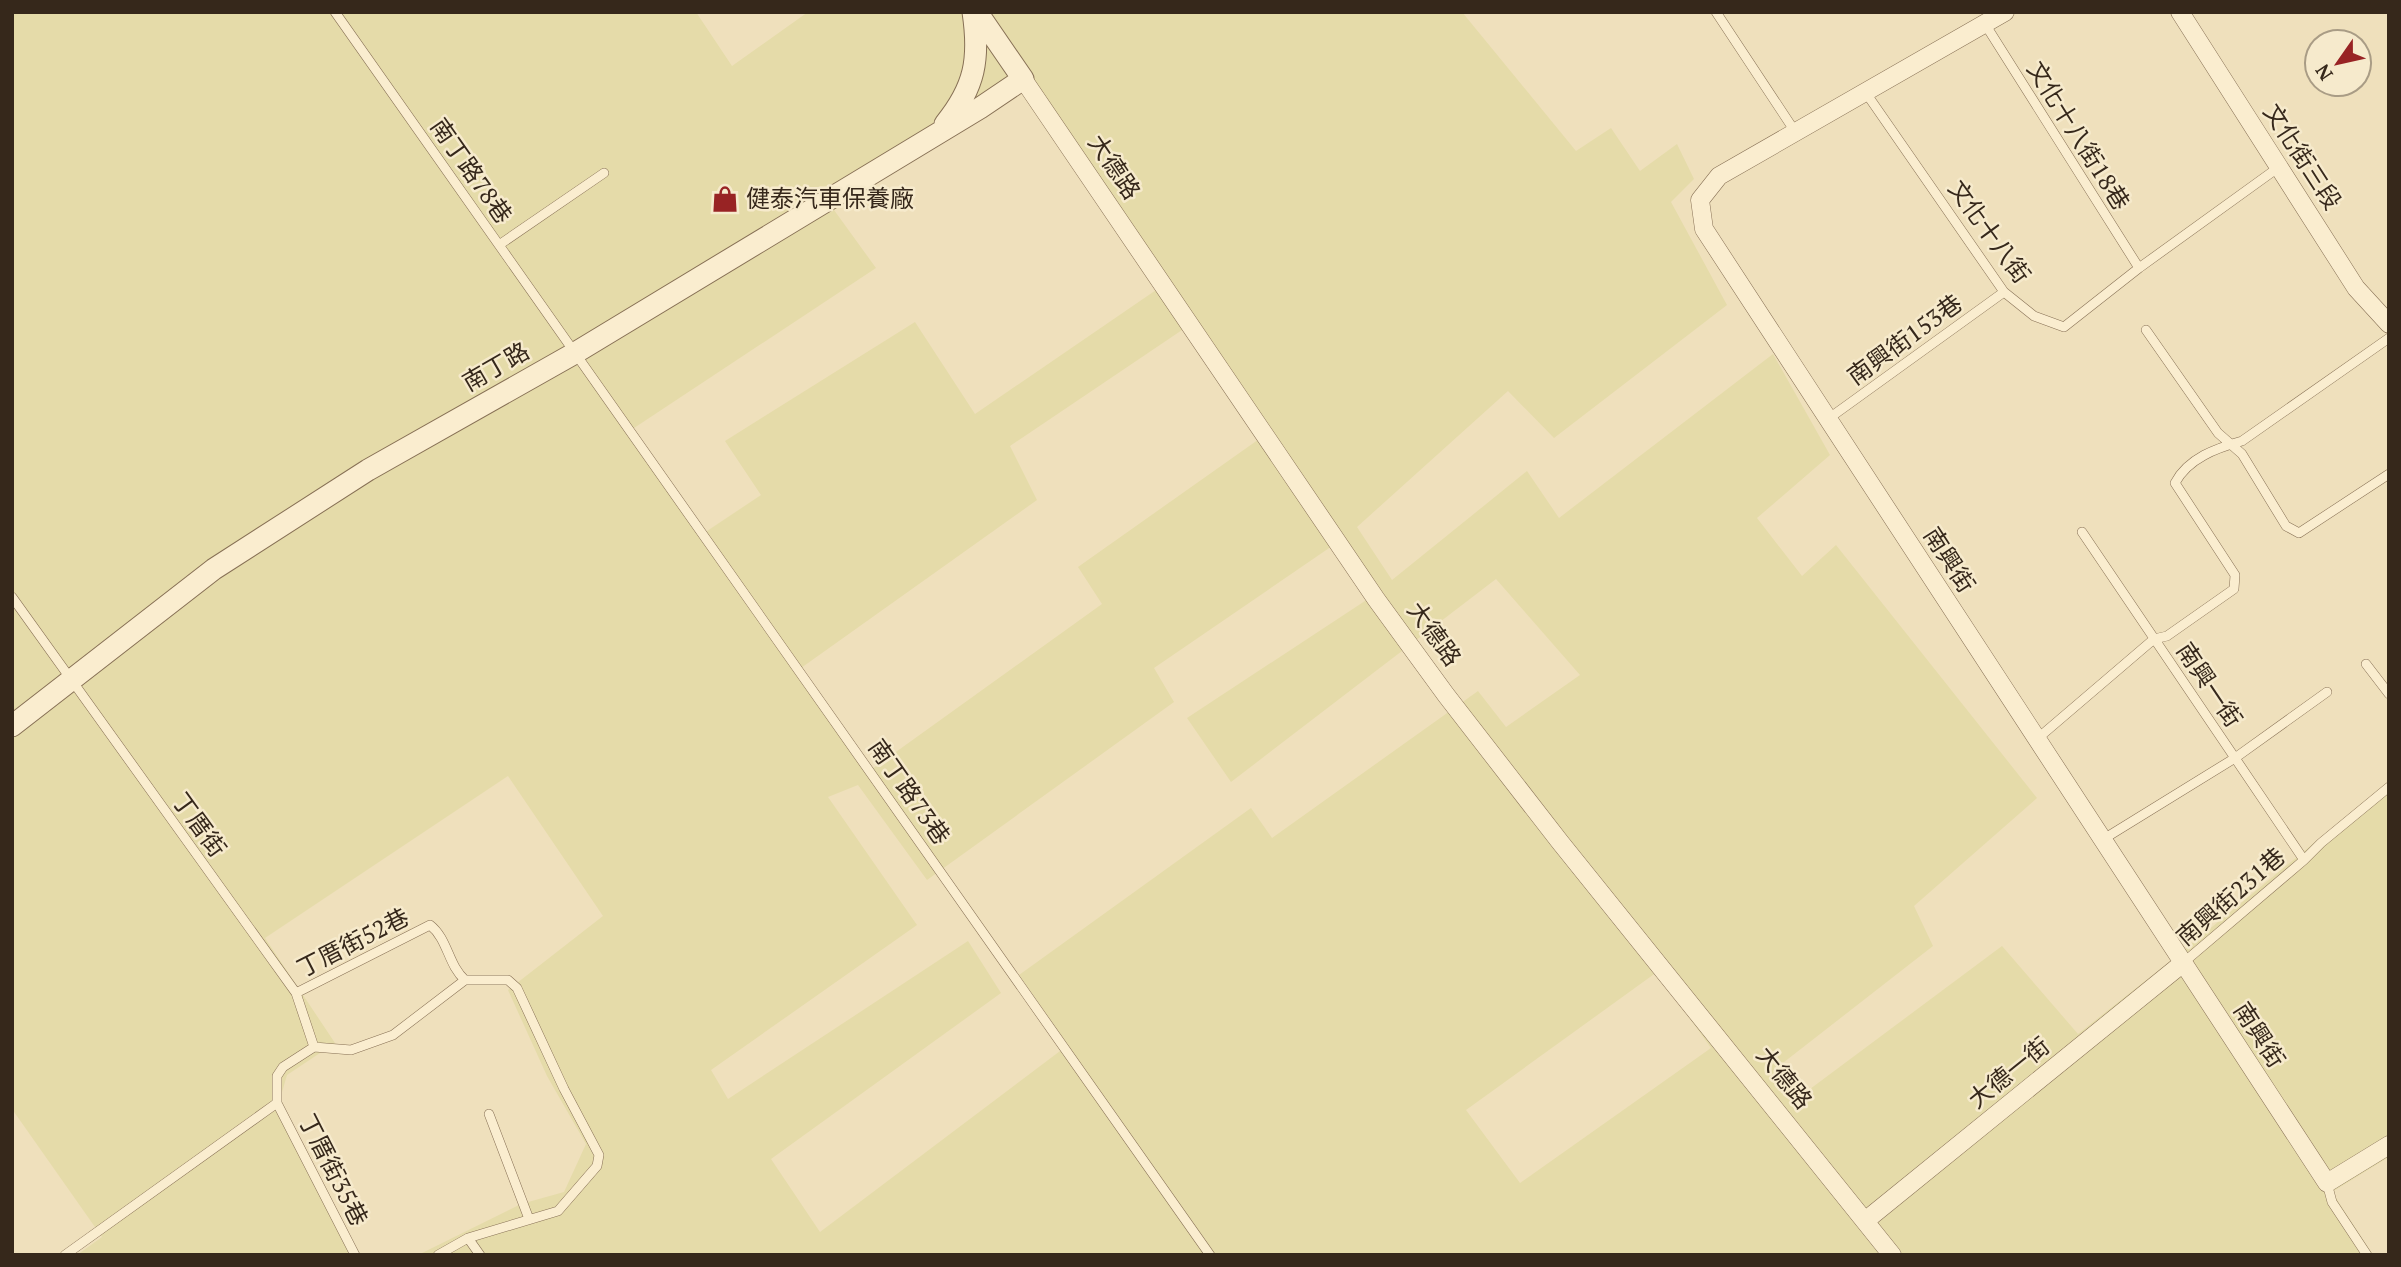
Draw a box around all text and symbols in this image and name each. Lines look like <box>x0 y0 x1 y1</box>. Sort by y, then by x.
north arrow <box>2303 28 2373 98</box>
street label: 文化十八街18巷 <box>2020 55 2137 216</box>
text: N <box>2309 59 2338 86</box>
street label: 文化街三段 <box>2257 97 2349 215</box>
street label: 南丁路78巷 <box>424 111 520 229</box>
street label: 大德路 <box>1081 128 1148 205</box>
street label: 文化十八街 <box>1942 173 2038 289</box>
place label: 健泰汽車保養廠 <box>746 182 914 214</box>
shop icon: 健泰汽車保養廠 <box>710 184 740 214</box>
street label: 南興街153巷 <box>1841 287 1968 392</box>
street label: 南丁路 <box>456 334 535 398</box>
street label: 南興街 <box>1917 521 1983 598</box>
street label: 大德路 <box>1401 595 1469 672</box>
street label: 南興一街 <box>2170 636 2250 733</box>
street label: 南丁路73巷 <box>862 732 958 850</box>
street label: 丁厝街 <box>166 786 234 863</box>
street label: 南興街231巷 <box>2169 840 2292 952</box>
street label: 丁厝街52巷 <box>291 900 414 984</box>
street label: 南興街 <box>2227 996 2293 1073</box>
street label: 大德一街 <box>1961 1030 2056 1115</box>
street label: 大德路 <box>1750 1039 1820 1115</box>
street label: 丁厝街35巷 <box>292 1108 376 1231</box>

